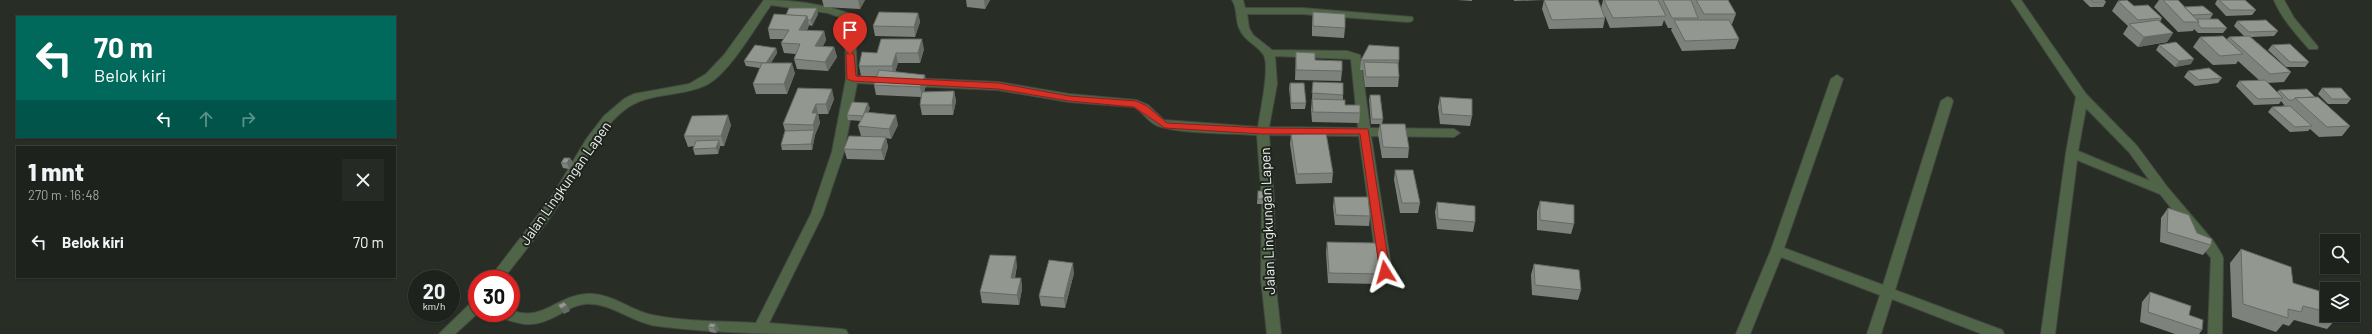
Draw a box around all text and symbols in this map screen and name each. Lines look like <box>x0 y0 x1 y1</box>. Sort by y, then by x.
pin <box>833 13 867 54</box>
icon: arrive <box>839 19 861 41</box>
text: 70 m <box>94 30 153 64</box>
icon: left <box>28 32 80 84</box>
text: Belok kiri <box>94 64 166 86</box>
icon: left <box>153 108 175 130</box>
icon: ahead <box>195 108 217 130</box>
icon: right <box>237 108 259 130</box>
street label: Jalan Lingkungan Lapen <box>516 118 614 248</box>
street label: Jalan Lingkungan Lapen <box>1256 147 1278 295</box>
text: 1 mnt <box>28 157 84 186</box>
button: close <box>342 159 384 201</box>
text: 270 m · 16:48 <box>28 187 99 203</box>
icon: left <box>28 231 50 253</box>
text: Belok kiri <box>62 233 124 251</box>
text: 70 m <box>353 233 384 251</box>
map controls <box>2320 234 2360 322</box>
button: search <box>2320 234 2360 274</box>
position arrow <box>1364 251 1406 293</box>
speed limit sign: 30 <box>468 270 520 322</box>
text: 20 <box>423 279 445 303</box>
button: layers <box>2320 282 2360 322</box>
text: km/h <box>423 300 445 312</box>

